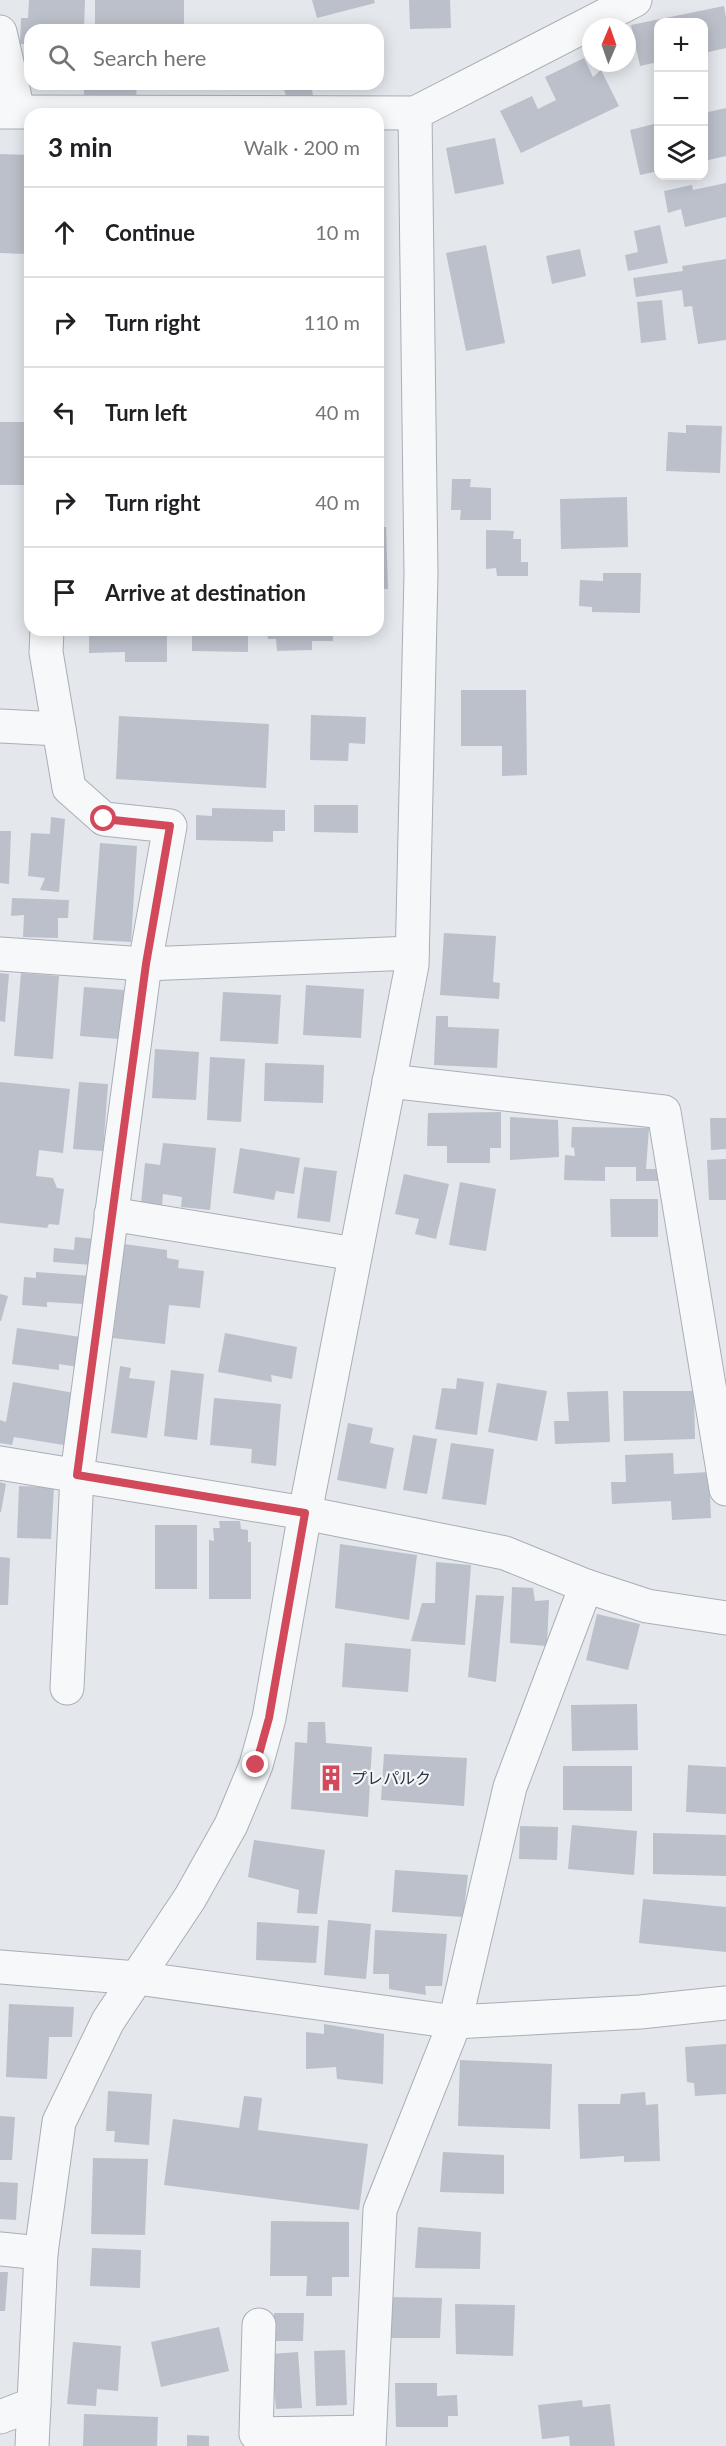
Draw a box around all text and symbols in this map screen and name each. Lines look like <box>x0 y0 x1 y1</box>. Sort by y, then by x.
north arrow <box>582 18 636 72</box>
map controls <box>654 18 708 180</box>
button: + <box>654 18 708 72</box>
search box <box>24 24 384 90</box>
icon: search <box>45 41 78 74</box>
text: Search here <box>93 44 206 71</box>
button: − <box>654 72 708 126</box>
button: layers <box>654 126 708 180</box>
text: 3 min <box>48 131 112 163</box>
text: Walk · 200 m <box>244 135 360 159</box>
icon: ahead <box>48 216 81 249</box>
text: Continue <box>105 219 195 246</box>
text: 10 m <box>315 220 360 244</box>
icon: right <box>48 306 81 339</box>
text: Turn right <box>105 309 200 336</box>
text: 110 m <box>304 310 360 334</box>
icon: left <box>48 396 81 429</box>
text: Turn left <box>105 399 187 426</box>
text: 40 m <box>315 400 360 424</box>
icon: right <box>48 486 81 519</box>
text: Turn right <box>105 489 200 516</box>
text: 40 m <box>315 490 360 514</box>
icon: arrive <box>48 576 81 609</box>
text: Arrive at destination <box>105 579 306 606</box>
route start <box>90 805 116 831</box>
route end <box>242 1751 268 1777</box>
building icon: プレパルク <box>316 1763 346 1793</box>
place label: プレパルク <box>351 1768 431 1787</box>

